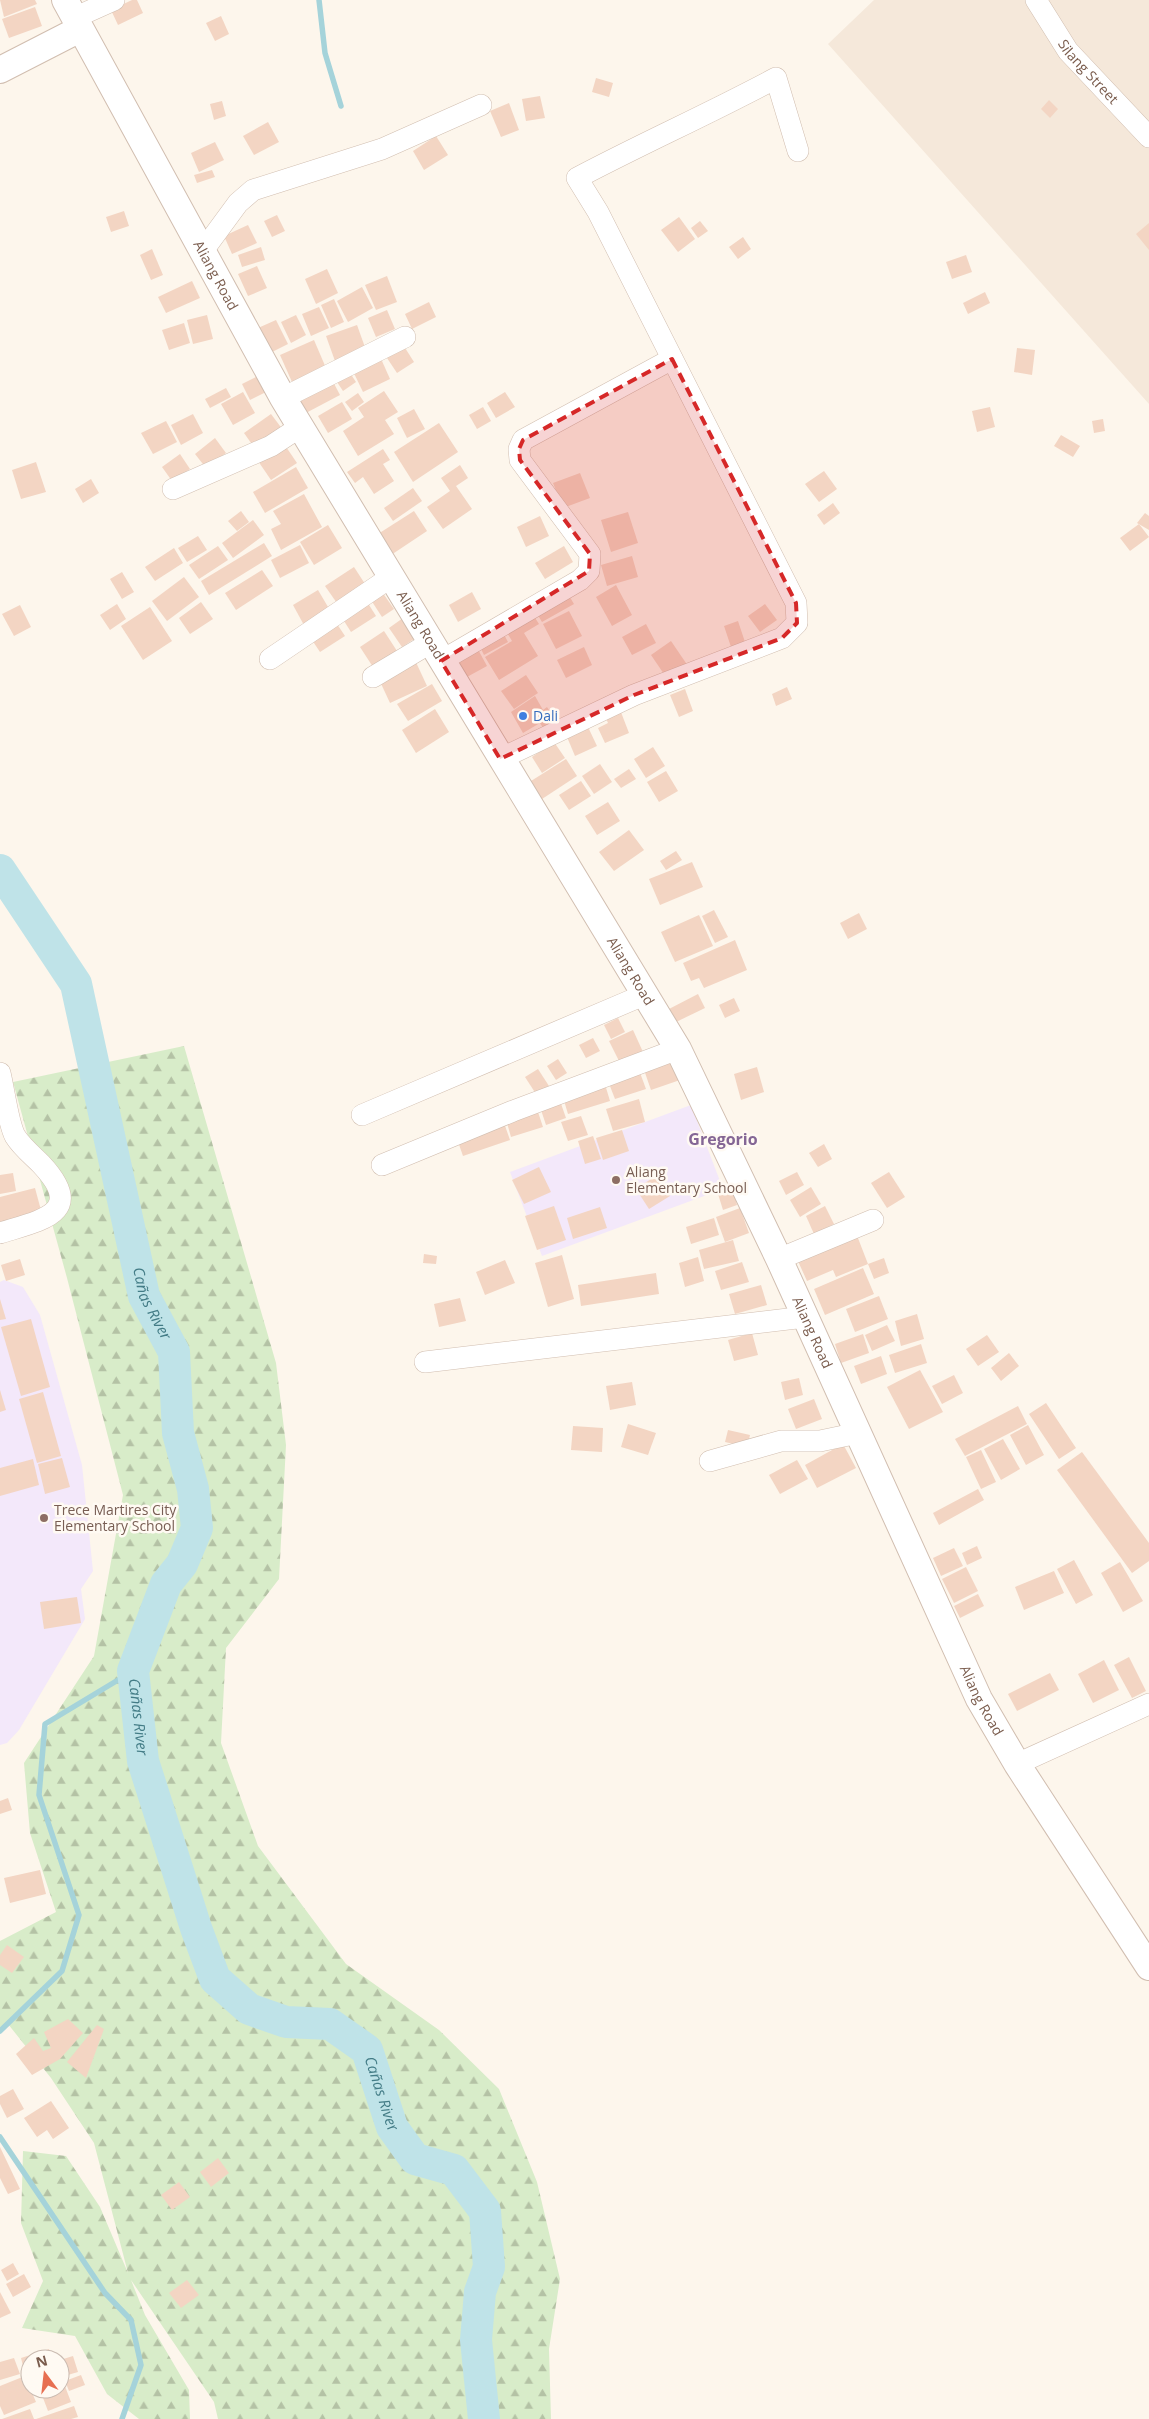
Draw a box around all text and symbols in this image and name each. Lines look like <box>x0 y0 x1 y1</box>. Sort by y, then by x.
street label: Silang Street <box>1054 36 1123 108</box>
street label: Aliang Road <box>189 237 243 313</box>
street label: Aliang Road <box>393 587 449 662</box>
place label: Dali <box>533 706 558 725</box>
marker: Dali <box>517 710 529 722</box>
street label: Aliang Road <box>603 933 659 1009</box>
district label: Gregorio <box>688 1128 758 1150</box>
place label: Aliang Elementary School <box>626 1162 747 1197</box>
marker: Aliang Elementary School <box>610 1174 622 1186</box>
water label: Cañas River <box>129 1265 177 1344</box>
street label: Aliang Road <box>788 1293 837 1371</box>
place label: Trece Martires City Elementary School <box>54 1500 177 1535</box>
marker: Trece Martires City Elementary School <box>38 1512 50 1524</box>
street label: Aliang Road <box>956 1662 1008 1739</box>
water label: Cañas River <box>125 1677 153 1758</box>
water label: Cañas River <box>361 2054 404 2136</box>
north arrow <box>20 2349 70 2399</box>
text: N <box>34 2350 49 2372</box>

